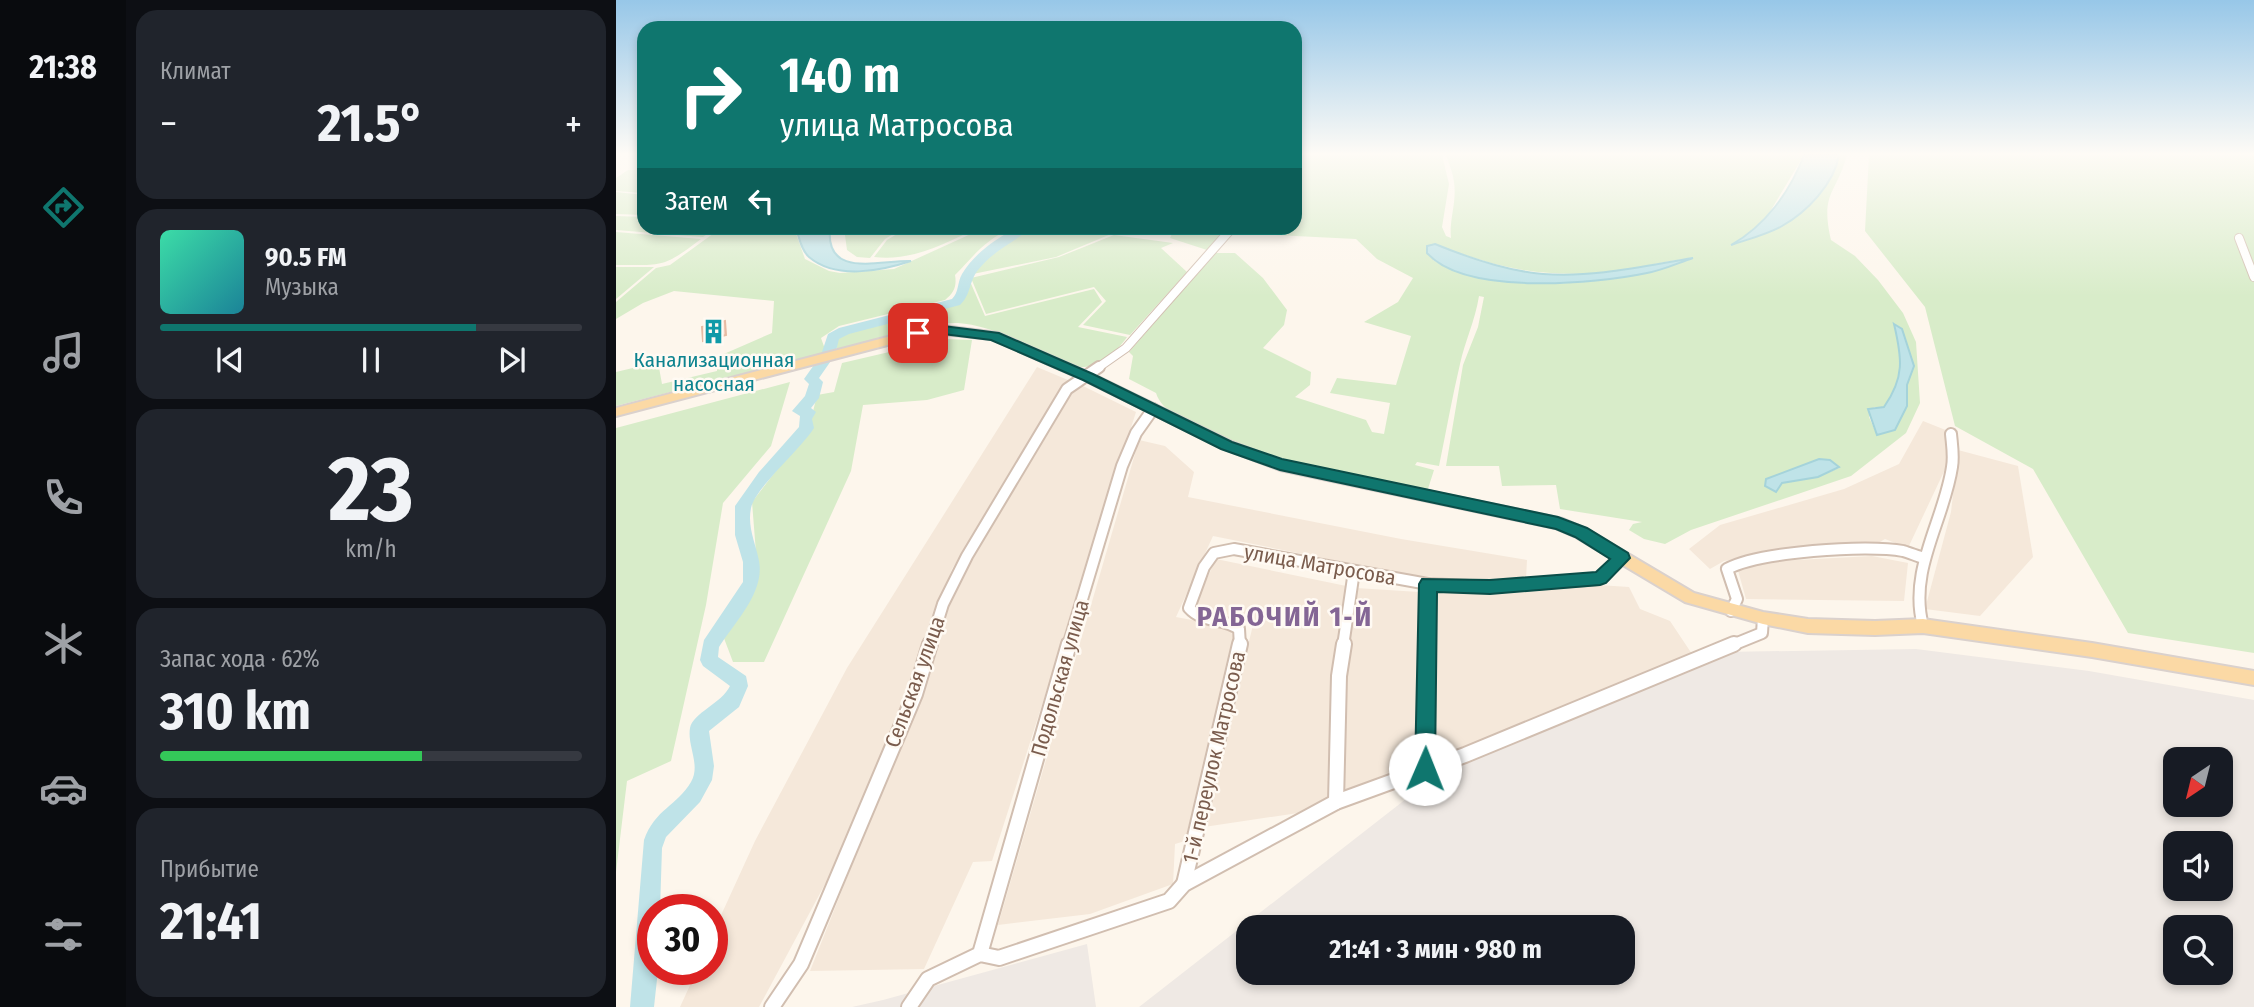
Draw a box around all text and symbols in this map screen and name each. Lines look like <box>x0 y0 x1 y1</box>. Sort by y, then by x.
text: 140 m <box>780 46 900 105</box>
text: 21:38 <box>29 48 97 86</box>
icon: right <box>665 49 756 140</box>
text: Климат <box>160 57 231 85</box>
text: 21.5° <box>317 92 424 155</box>
text: − <box>160 101 177 147</box>
text: + <box>565 101 582 147</box>
text: улица Матросова <box>780 106 1014 144</box>
icon: left <box>742 182 780 220</box>
icon: directions <box>39 183 88 232</box>
text: Затем <box>665 186 728 217</box>
text: 90.5 FM <box>265 242 347 273</box>
text: Музыка <box>265 273 339 301</box>
pin <box>888 303 948 363</box>
icon: arrive <box>899 314 937 352</box>
building icon: Канализационная насосная <box>700 317 728 345</box>
icon: music <box>39 328 88 377</box>
icon: previous <box>211 341 249 379</box>
icon: pause <box>352 341 390 379</box>
icon: next <box>493 341 531 379</box>
place label: Канализационная насосная <box>634 347 794 397</box>
text: 23 <box>328 435 414 544</box>
icon: phone <box>39 473 88 522</box>
text: km/h <box>345 535 397 563</box>
street label: улица Матросова <box>1242 539 1398 591</box>
street label: Подольская улица <box>1025 596 1095 760</box>
district label: РАБОЧИЙ 1‑Й <box>1197 600 1373 633</box>
street label: Сельская улица <box>879 613 951 751</box>
icon: climate <box>39 619 88 668</box>
text: Запас хода · 62% <box>160 645 320 673</box>
street label: 1-й переулок Матросова <box>1177 649 1251 865</box>
text: 310 km <box>160 680 311 743</box>
position arrow <box>1388 732 1462 806</box>
north arrow <box>2163 747 2233 817</box>
map controls <box>2163 747 2233 985</box>
icon: car <box>39 764 88 813</box>
button: sound <box>2163 831 2233 901</box>
text: Прибытие <box>160 855 259 883</box>
text: 21:41 <box>160 890 262 953</box>
speed limit sign: 30 <box>637 894 728 985</box>
icon: filters <box>39 910 88 959</box>
button: search <box>2163 915 2233 985</box>
text: 21:41 · 3 мин · 980 m <box>1329 934 1542 965</box>

